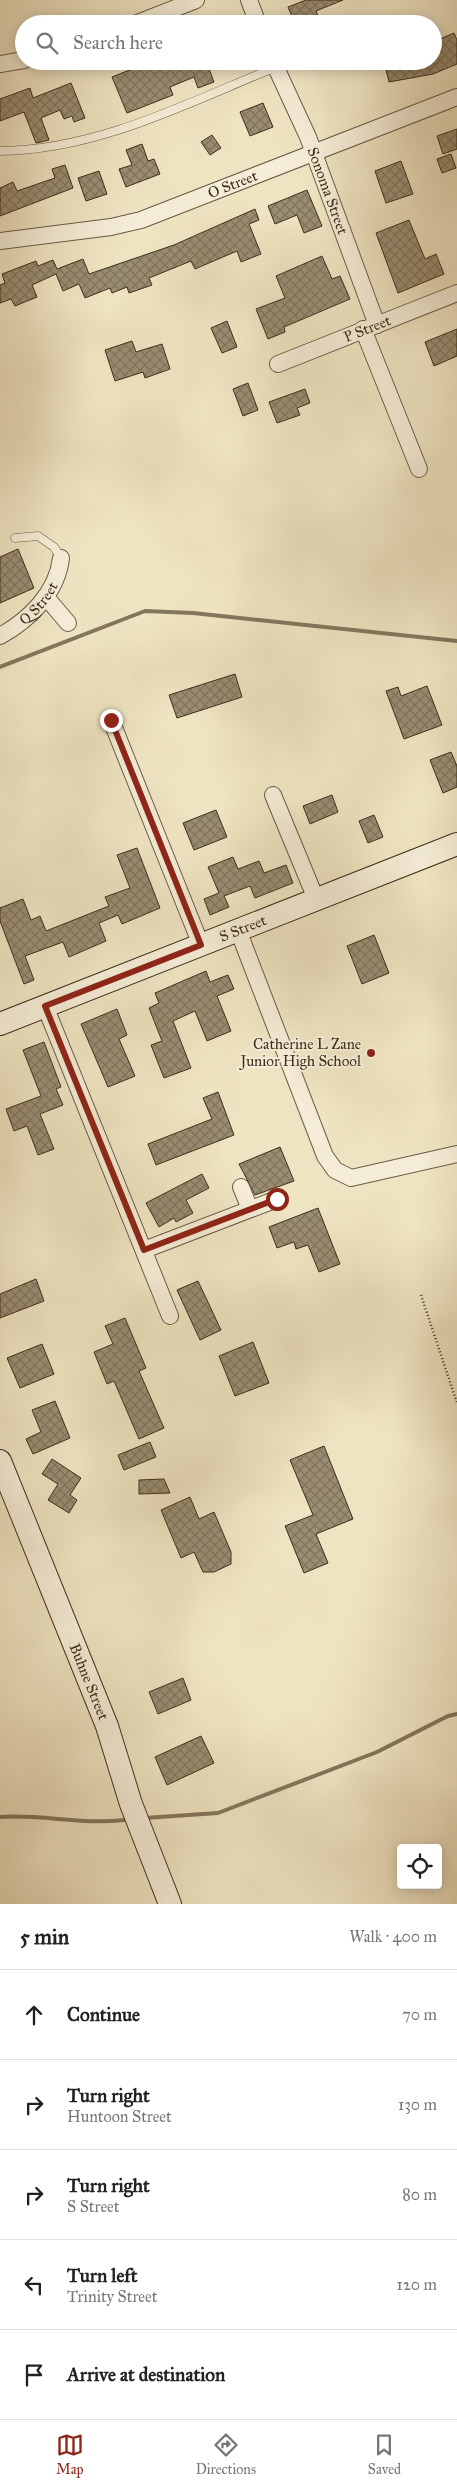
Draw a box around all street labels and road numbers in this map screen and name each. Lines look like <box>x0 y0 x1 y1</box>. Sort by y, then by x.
street label: Sonoma Street <box>304 145 352 238</box>
street label: O Street <box>205 166 261 202</box>
street label: P Street <box>341 311 394 346</box>
street label: Q Street <box>15 578 62 629</box>
street label: S Street <box>217 911 270 946</box>
street label: Buhne Street <box>66 1641 113 1723</box>

